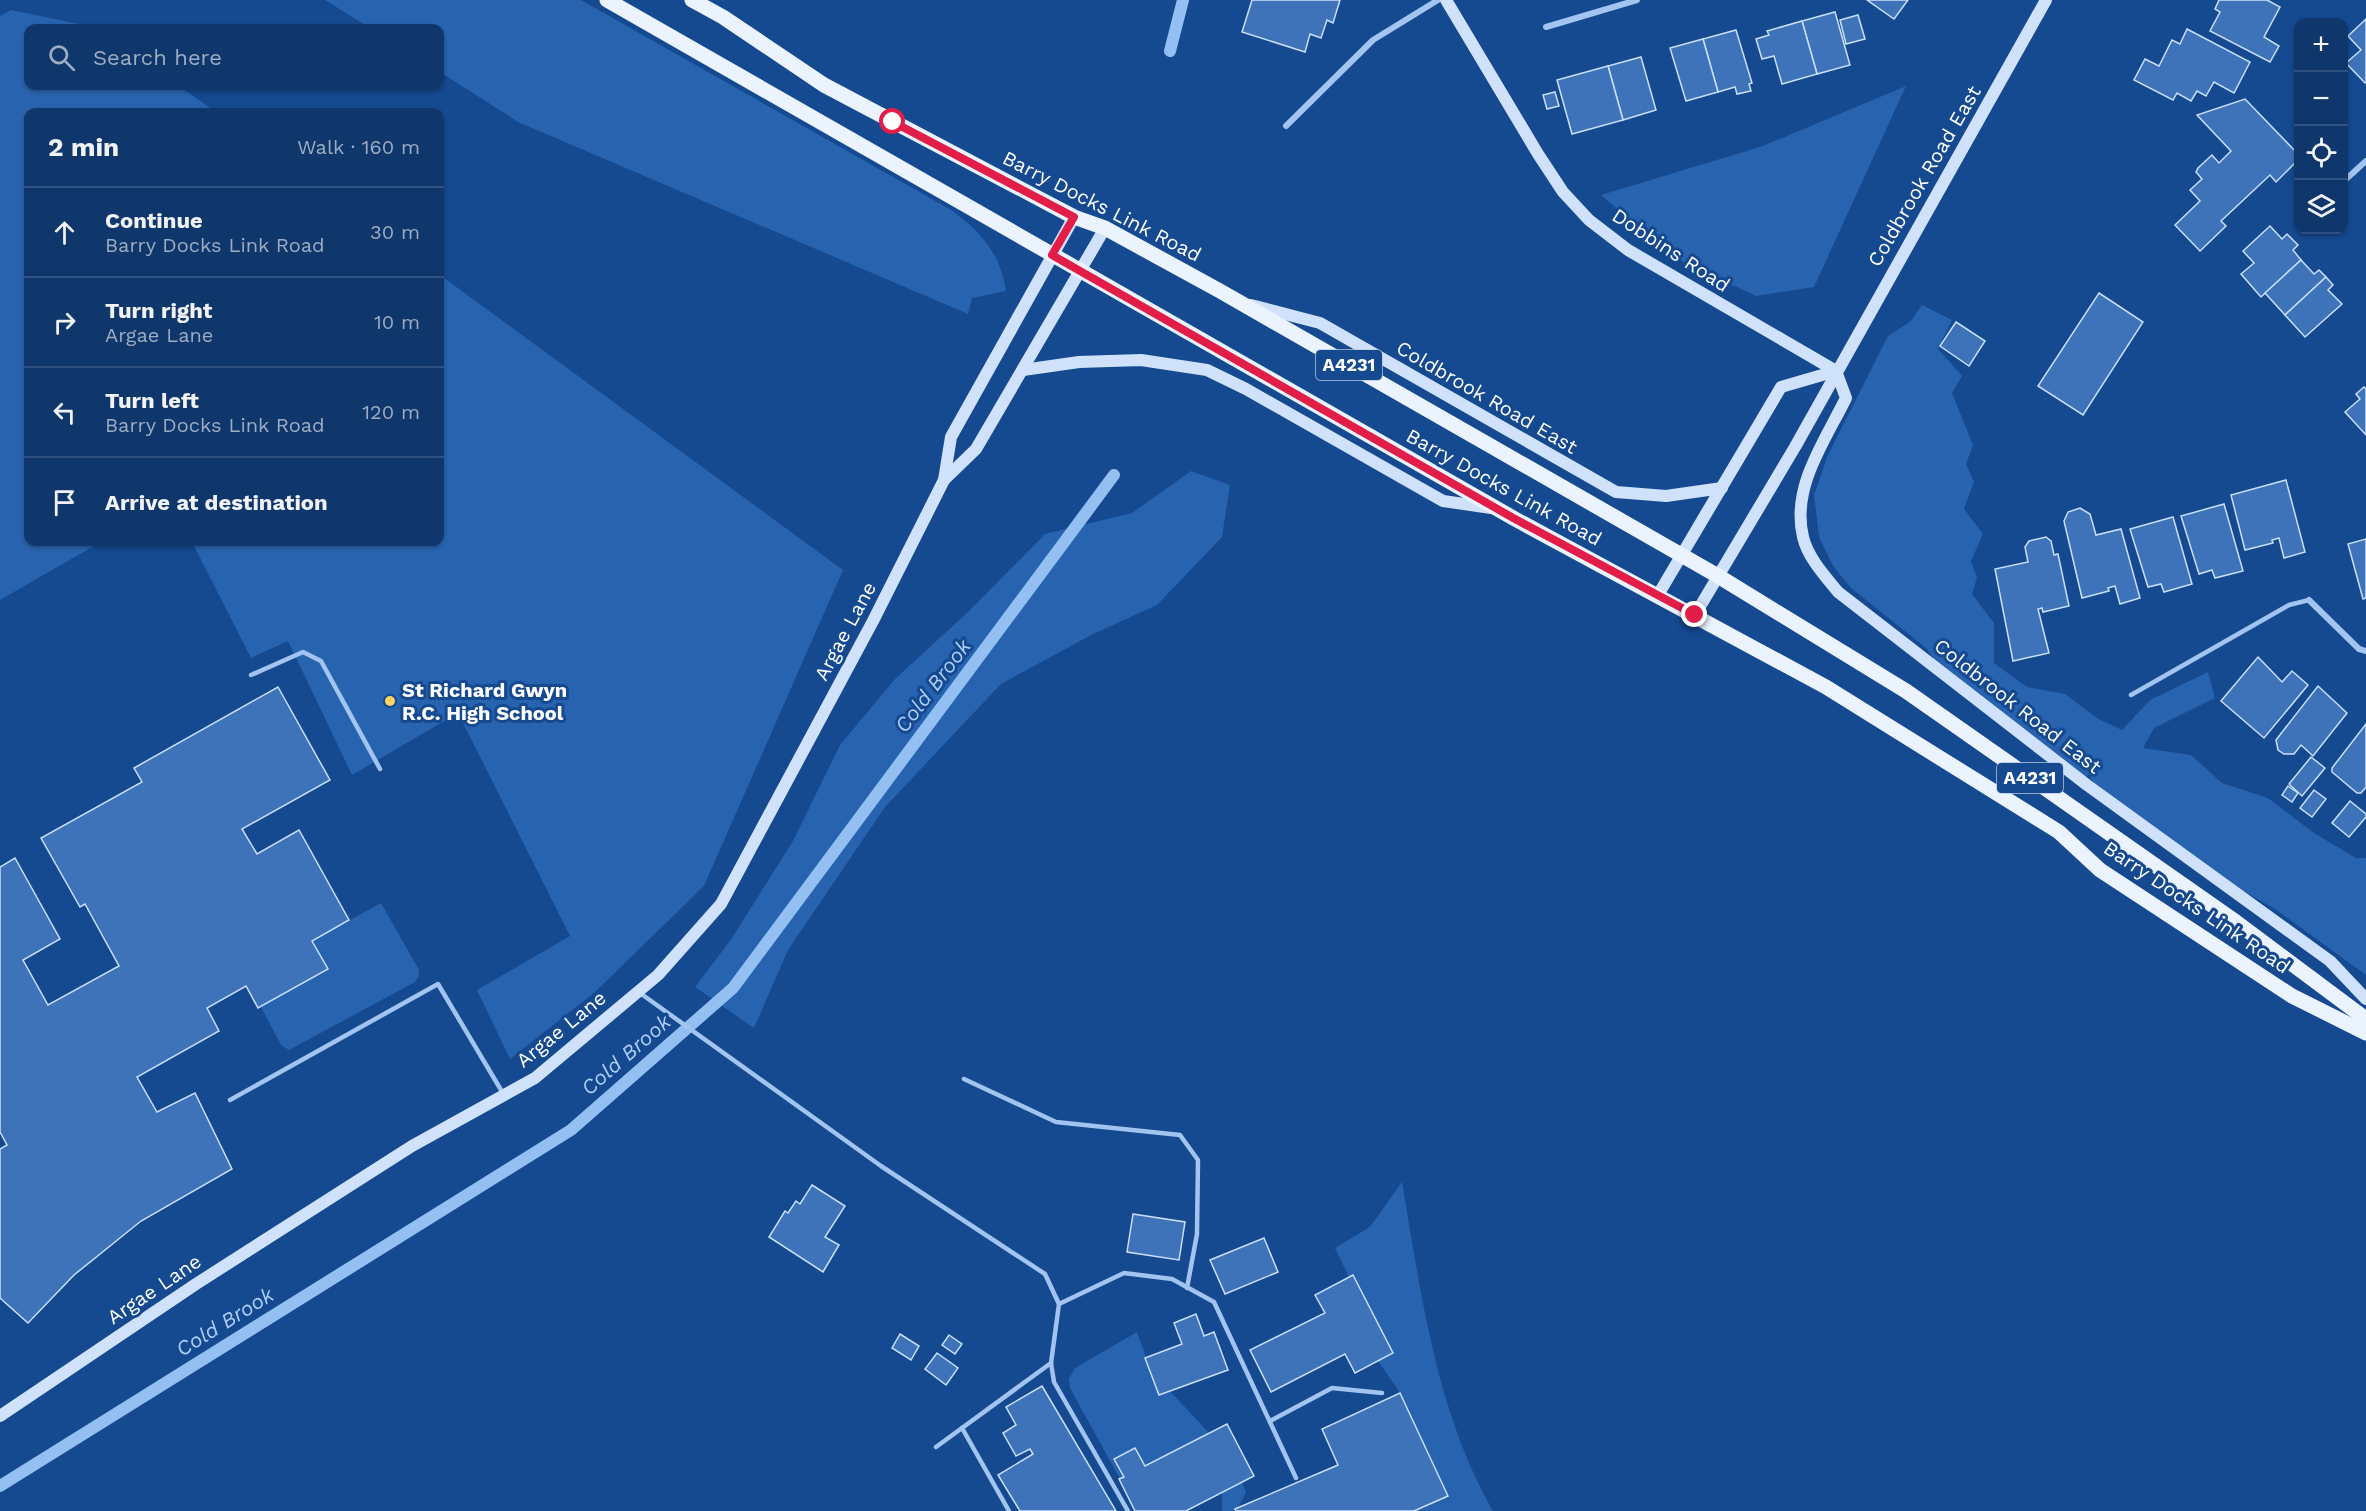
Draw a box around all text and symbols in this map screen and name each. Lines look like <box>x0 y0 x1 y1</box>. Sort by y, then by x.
map controls <box>2294 18 2348 234</box>
button: + <box>2294 18 2348 72</box>
search box <box>24 24 444 90</box>
icon: search <box>45 41 78 74</box>
text: Search here <box>93 45 222 70</box>
button: − <box>2294 72 2348 126</box>
street label: Coldbrook Road East <box>1862 81 1986 271</box>
route start <box>879 108 905 134</box>
button: locate <box>2294 126 2348 180</box>
text: 2 min <box>48 132 119 162</box>
text: Walk · 160 m <box>297 135 420 159</box>
street label: Barry Docks Link Road <box>999 145 1205 267</box>
button: layers <box>2294 180 2348 234</box>
street label: Dobbins Road <box>1608 203 1734 297</box>
text: Continue <box>105 208 203 233</box>
icon: ahead <box>48 216 81 249</box>
text: 30 m <box>370 220 420 244</box>
text: Barry Docks Link Road <box>105 233 325 257</box>
text: Turn right <box>105 298 212 323</box>
icon: right <box>48 306 81 339</box>
text: 10 m <box>374 310 420 334</box>
text: Argae Lane <box>105 323 213 347</box>
street label: Coldbrook Road East <box>1392 335 1582 459</box>
road number: A4231 <box>1316 350 1382 380</box>
text: Turn left <box>105 388 199 413</box>
icon: left <box>48 396 81 429</box>
text: 120 m <box>362 400 420 424</box>
text: Barry Docks Link Road <box>105 413 325 437</box>
street label: Barry Docks Link Road <box>1402 423 1606 551</box>
icon: arrive <box>48 486 81 519</box>
text: Arrive at destination <box>105 490 328 515</box>
street label: Argae Lane <box>809 578 881 684</box>
route end <box>1681 601 1707 627</box>
street label: Coldbrook Road East <box>1930 633 2107 779</box>
water label: Cold Brook <box>889 634 976 737</box>
place label: St Richard Gwyn R.C. High School <box>402 678 567 725</box>
marker: St Richard Gwyn R.C. High School <box>383 694 397 708</box>
road number: A4231 <box>1997 763 2063 793</box>
street label: Barry Docks Link Road <box>2099 836 2295 978</box>
street label: Argae Lane <box>511 986 611 1072</box>
water label: Cold Brook <box>576 1009 676 1100</box>
street label: Argae Lane <box>102 1249 206 1329</box>
water label: Cold Brook <box>171 1281 279 1361</box>

